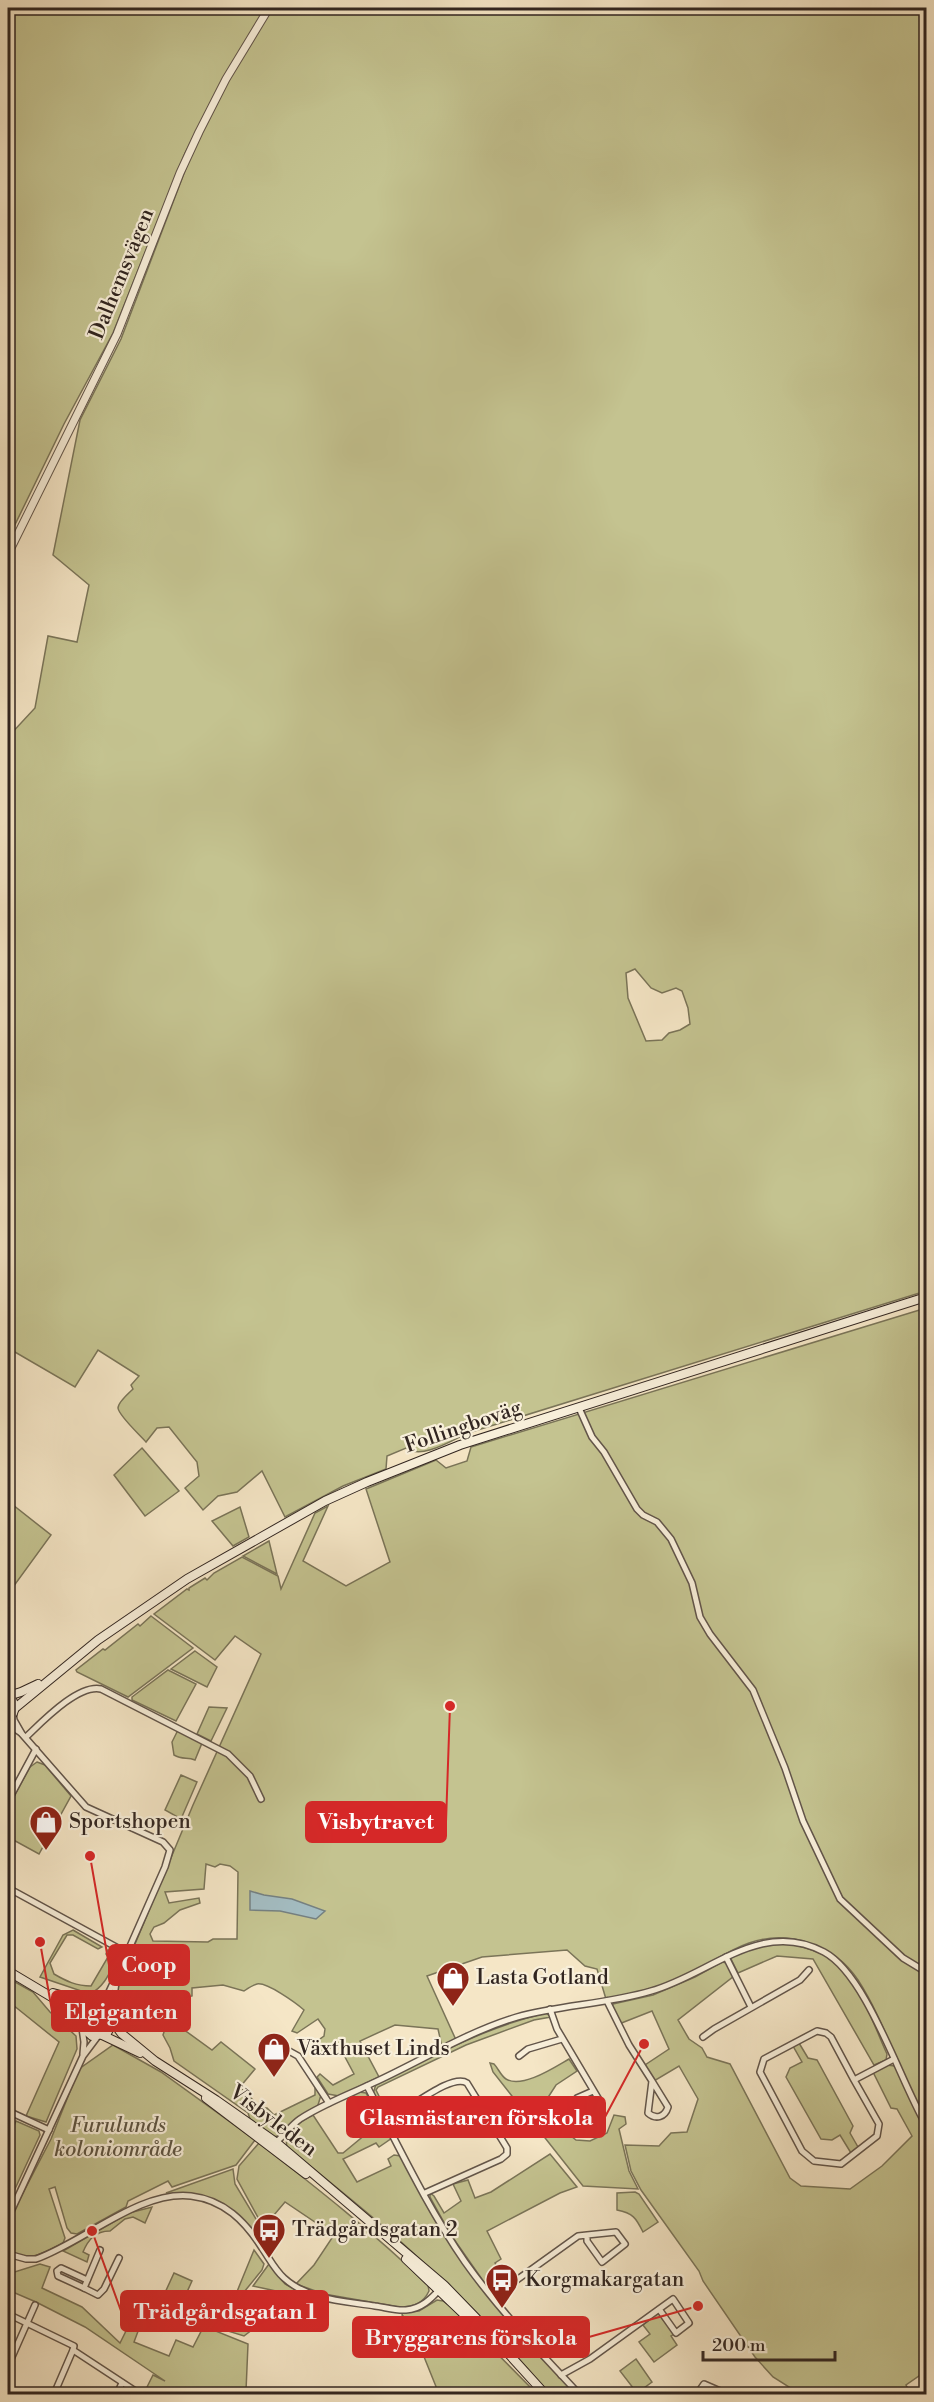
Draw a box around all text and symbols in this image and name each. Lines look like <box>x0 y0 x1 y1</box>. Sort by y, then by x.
street label: Dalhemsvägen <box>84 204 160 343</box>
street label: Follingboväg <box>401 1395 525 1459</box>
callout: Visbytravet <box>306 1802 446 1842</box>
shop icon: Sportshopen <box>28 1804 64 1851</box>
place label: Sportshopen <box>69 1809 191 1835</box>
text: Visbytravet <box>317 1809 434 1836</box>
callout: Coop <box>109 1945 189 1985</box>
text: Coop <box>121 1952 177 1979</box>
shop icon: Lasta Gotland <box>435 1960 471 2007</box>
place label: Lasta Gotland <box>476 1965 609 1991</box>
callout: Elgiganten <box>52 1991 190 2031</box>
text: Elgiganten <box>64 1999 178 2026</box>
shop icon: Växthuset Linds <box>256 2031 292 2078</box>
place label: Växthuset Linds <box>296 2036 450 2062</box>
street label: Visbyleden <box>223 2079 323 2163</box>
callout: Glasmästaren förskola <box>347 2097 605 2137</box>
text: Glasmästaren förskola <box>359 2105 594 2132</box>
park label: Furulunds koloniområde <box>54 2113 182 2163</box>
bus stop icon: Trädgårdsgatan 2 <box>251 2212 287 2259</box>
place label: Trädgårdsgatan 2 <box>292 2217 458 2243</box>
bus stop icon: Korgmakargatan <box>484 2262 520 2309</box>
place label: Korgmakargatan <box>525 2267 685 2293</box>
callout: Trädgårdsgatan 1 <box>121 2291 328 2331</box>
text: Trädgårdsgatan 1 <box>133 2299 317 2326</box>
callout: Bryggarens förskola <box>353 2317 589 2357</box>
scale bar <box>703 2324 835 2362</box>
text: Bryggarens förskola <box>365 2325 578 2352</box>
text: 200 m <box>712 2334 766 2357</box>

